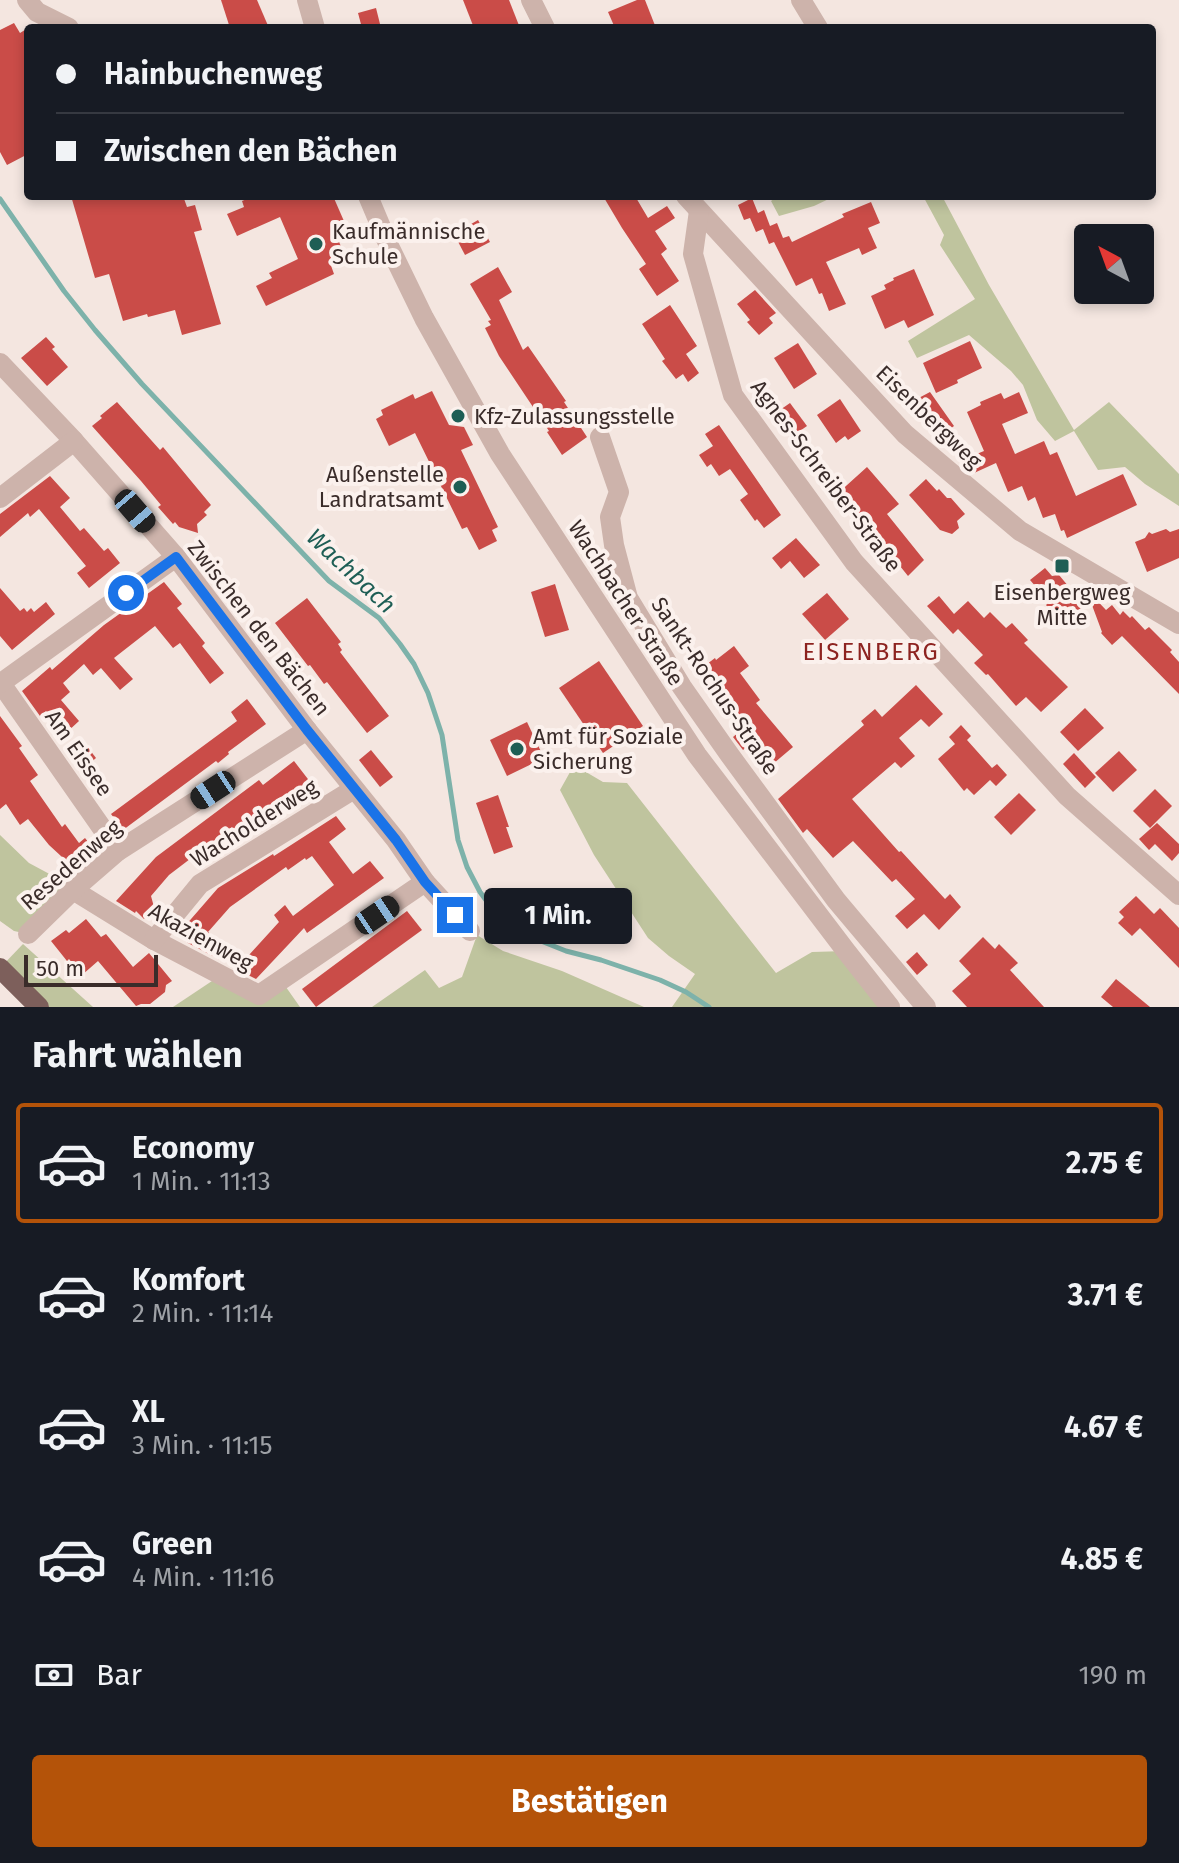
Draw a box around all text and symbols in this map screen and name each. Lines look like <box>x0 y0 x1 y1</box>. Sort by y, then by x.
text: Hainbuchenweg <box>104 56 322 92</box>
text: Zwischen den Bächen <box>104 133 398 169</box>
place label: Kaufmännische Schule <box>332 218 485 270</box>
north arrow <box>1074 224 1154 304</box>
map controls <box>1074 224 1154 304</box>
marker: Kaufmännische Schule <box>307 235 325 253</box>
street label: Eisenbergweg <box>870 360 988 475</box>
street label: Agnes-Schreiber-Straße <box>745 374 907 578</box>
place label: Kfz-Zulassungsstelle <box>474 403 675 430</box>
marker: Kfz-Zulassungsstelle <box>449 407 467 425</box>
place label: Außenstelle Landratsamt <box>319 461 444 513</box>
marker: Außenstelle Landratsamt <box>451 478 469 496</box>
car <box>110 485 160 537</box>
street label: Wachbacher Straße <box>562 515 690 691</box>
water label: Wachbach <box>301 523 401 619</box>
street label: Zwischen den Bächen <box>182 535 336 721</box>
marker: Eisenbergweg Mitte <box>1053 557 1071 575</box>
route start <box>108 575 144 611</box>
place label: Eisenbergweg Mitte <box>994 579 1131 631</box>
street label: Sankt-Rochus-Straße <box>645 592 785 780</box>
district label: EISENBERG <box>802 638 940 666</box>
street label: Am Eissee <box>39 704 119 802</box>
place label: Amt für Soziale Sicherung <box>533 723 683 775</box>
marker: Amt für Soziale Sicherung <box>508 740 526 758</box>
car <box>186 767 240 813</box>
street label: Wacholderweg <box>185 773 323 873</box>
street label: Resedenweg <box>15 814 127 916</box>
callout: 1 Min. <box>483 887 631 943</box>
car <box>350 892 404 938</box>
street label: Akazienweg <box>144 897 259 977</box>
route end <box>437 897 473 933</box>
text: 1 Min. <box>524 900 592 931</box>
scale bar <box>24 951 158 987</box>
text: 50 m <box>36 955 84 982</box>
text: Fahrt wählen <box>32 1033 243 1077</box>
icon: car <box>36 1127 108 1199</box>
text: Economy <box>132 1130 254 1166</box>
text: 2.75 € <box>1066 1145 1143 1181</box>
text: 1 Min. · 11:13 <box>132 1166 271 1197</box>
icon: car <box>36 1259 108 1331</box>
text: Komfort <box>132 1262 245 1298</box>
text: 3.71 € <box>1068 1277 1143 1313</box>
text: 2 Min. · 11:14 <box>132 1298 273 1329</box>
icon: car <box>36 1391 108 1463</box>
text: XL <box>132 1394 165 1430</box>
text: 4.67 € <box>1064 1409 1143 1445</box>
text: 3 Min. · 11:15 <box>132 1430 273 1461</box>
icon: car <box>36 1523 108 1595</box>
text: Green <box>132 1526 213 1562</box>
text: 4.85 € <box>1061 1541 1143 1577</box>
text: 4 Min. · 11:16 <box>132 1562 274 1593</box>
icon: cash <box>32 1653 76 1697</box>
text: Bar <box>96 1657 142 1693</box>
text: 190 m <box>1078 1660 1147 1691</box>
button: Bestätigen <box>32 1755 1147 1847</box>

